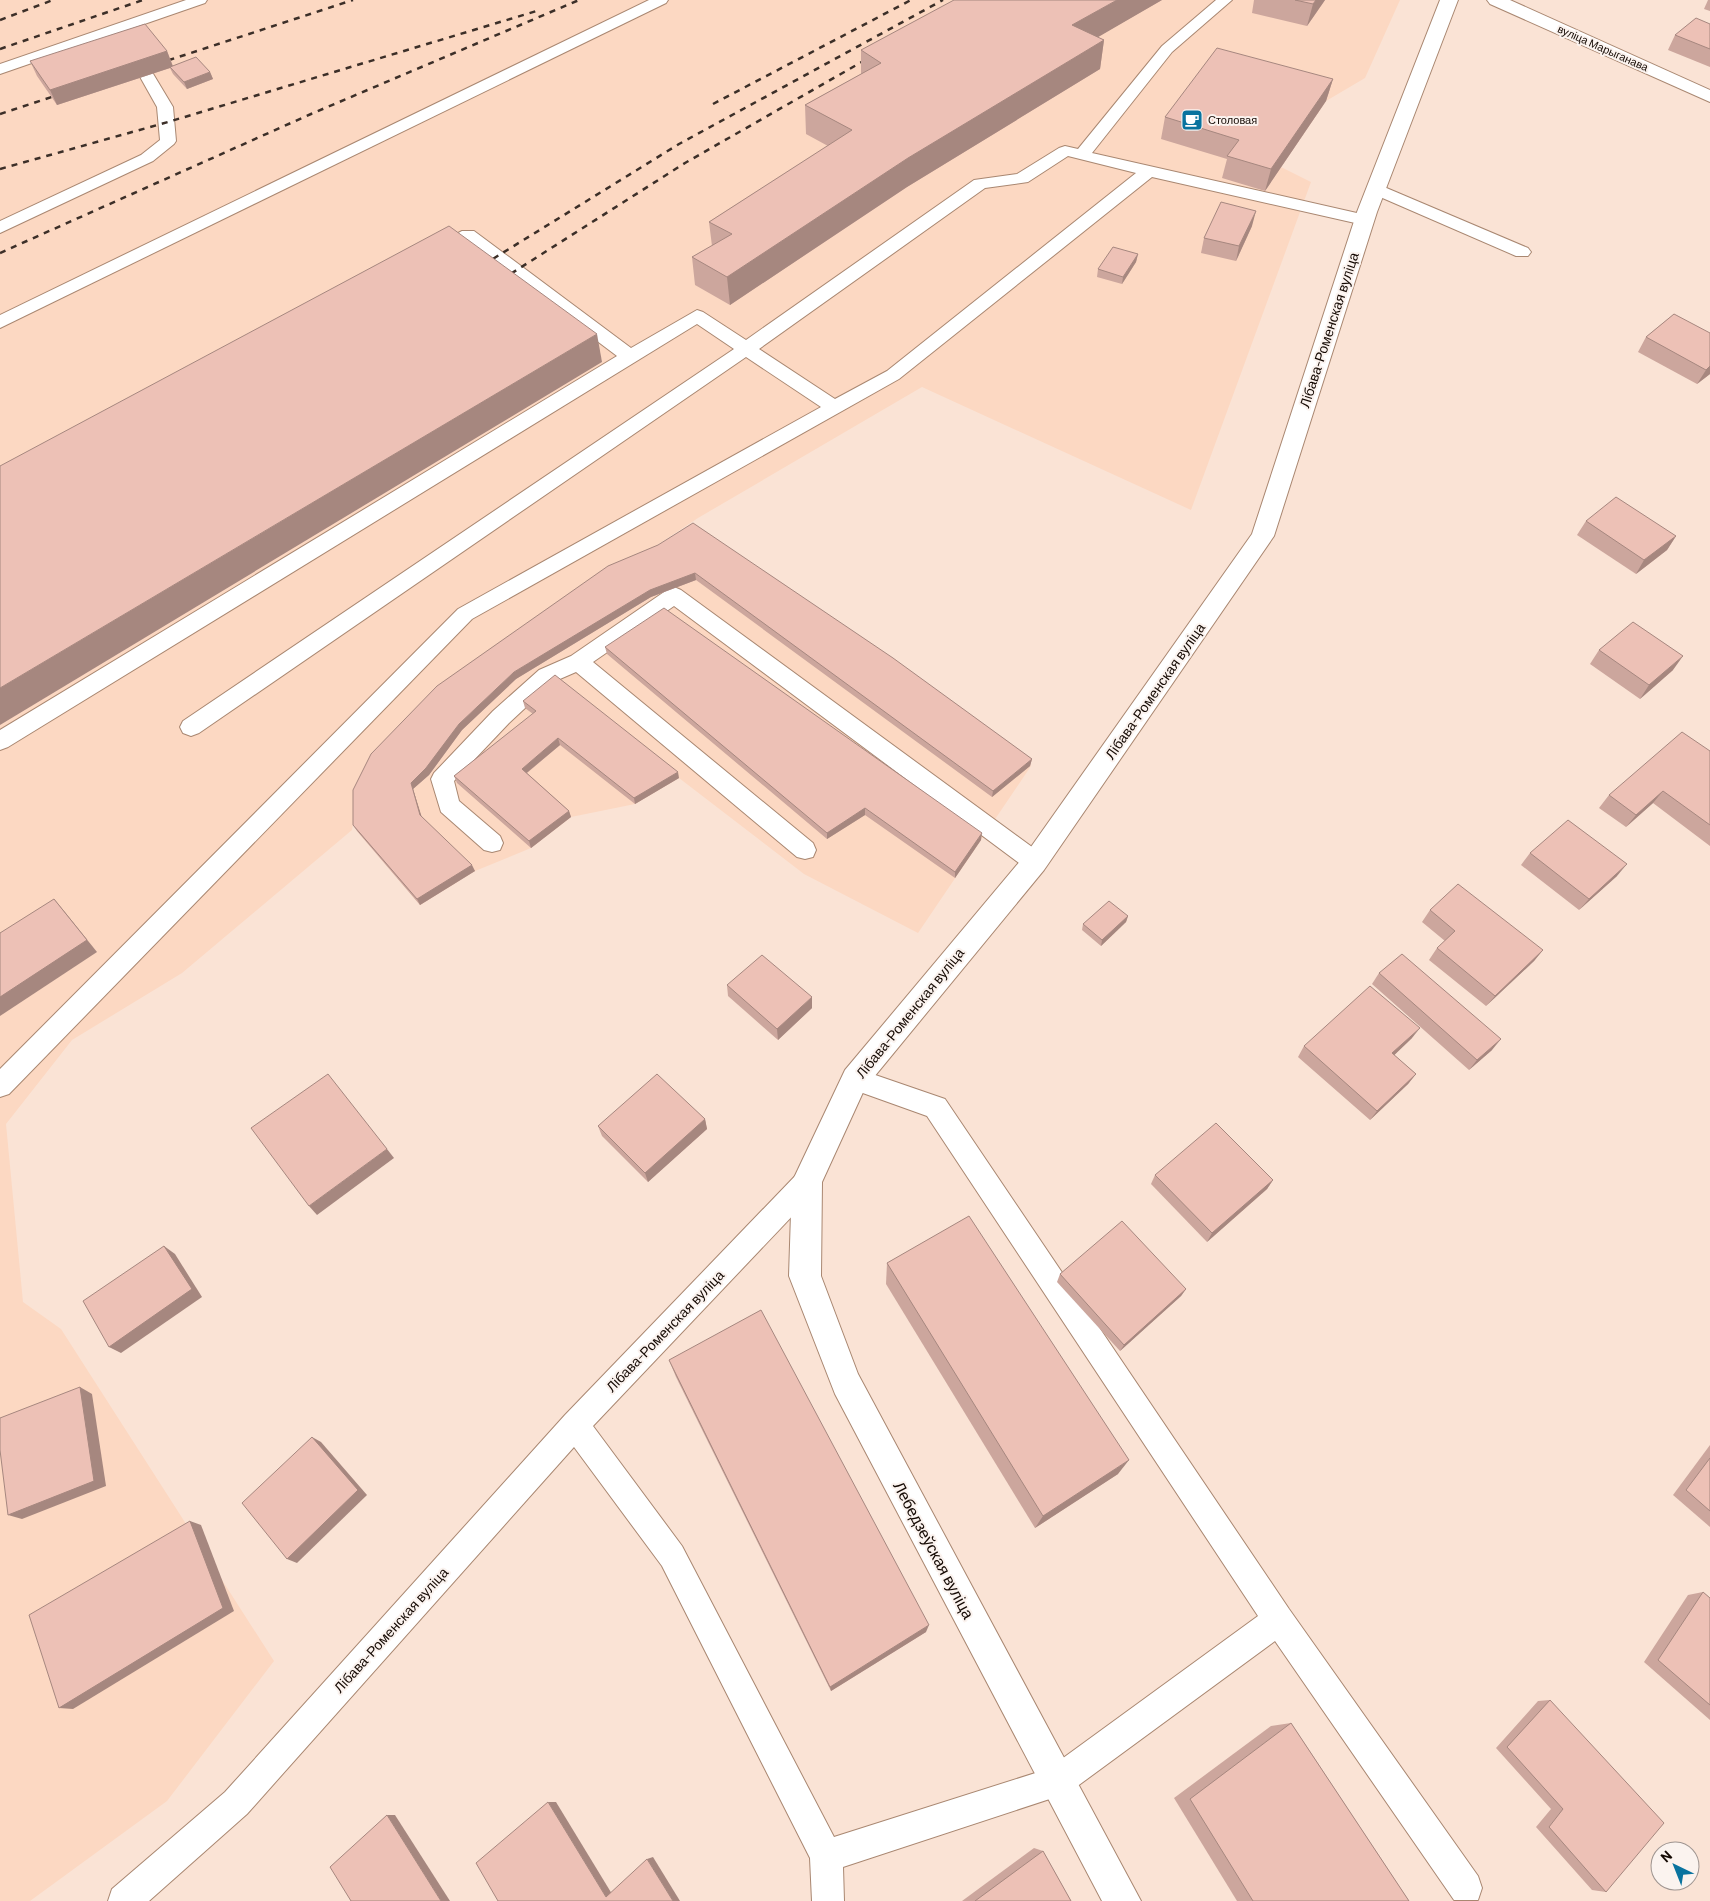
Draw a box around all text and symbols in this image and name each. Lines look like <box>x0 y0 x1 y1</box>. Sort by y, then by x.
street label: вуліца Марыганава <box>1556 22 1651 74</box>
cafe icon: Столовая <box>1180 108 1204 132</box>
place label: Столовая <box>1208 113 1257 126</box>
street label: Лібава-Роменская вуліца <box>1295 250 1362 410</box>
street label: Лібава-Роменская вуліца <box>1101 619 1208 762</box>
street label: Лібава-Роменская вуліца <box>852 944 967 1081</box>
street label: Лібава-Роменская вуліца <box>602 1266 727 1395</box>
street label: Лебедзеўская вуліца <box>890 1478 979 1622</box>
street label: Лібава-Роменская вуліца <box>330 1563 451 1696</box>
north arrow <box>1650 1841 1700 1891</box>
text: N <box>1657 1847 1675 1866</box>

